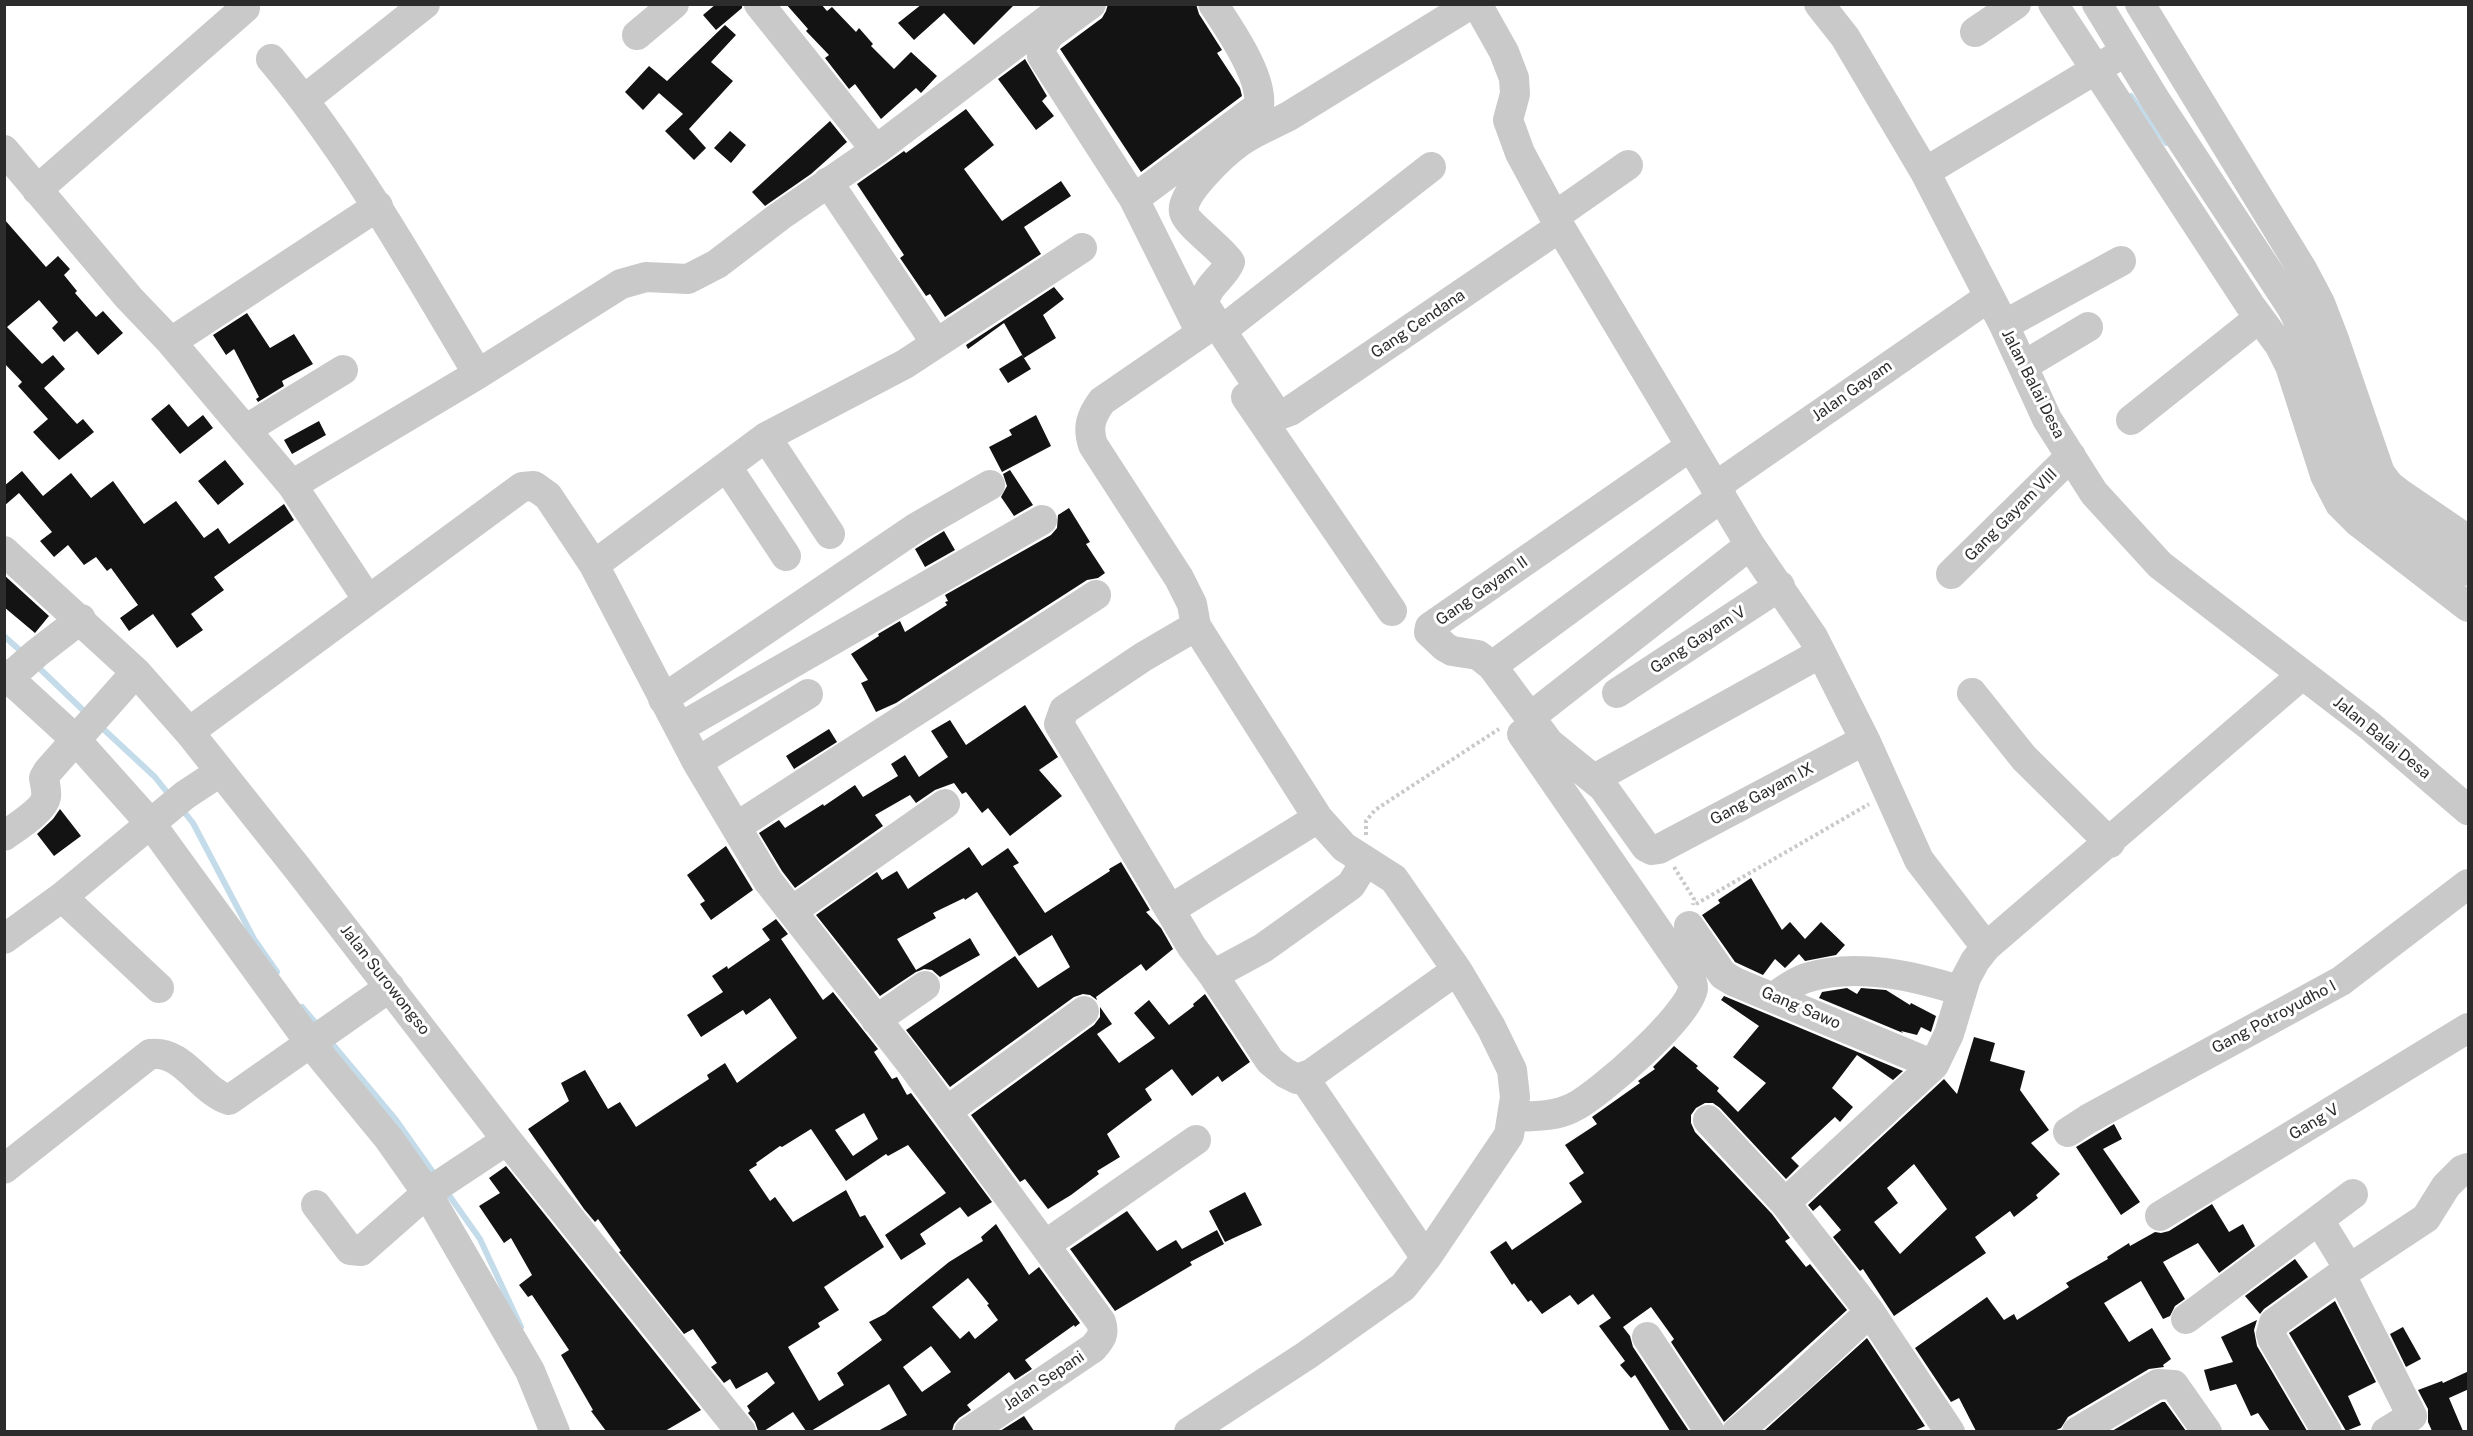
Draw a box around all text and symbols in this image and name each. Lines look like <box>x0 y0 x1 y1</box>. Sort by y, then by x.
street label: Gang Cendana <box>1367 285 1469 363</box>
street label: Jalan Balai Desa <box>1997 326 2069 442</box>
street label: Jalan Gayam <box>1808 356 1896 426</box>
street label: Gang Gayam VIII <box>1961 465 2061 565</box>
street label: Gang Gayam II <box>1432 552 1532 630</box>
street label: Gang Gayam V <box>1647 602 1749 678</box>
street label: Jalan Balai Desa <box>2329 693 2435 783</box>
street label: Gang Gayam IX <box>1707 759 1817 829</box>
street label: Jalan Surowongso <box>336 921 434 1039</box>
street label: Gang Potroyudho I <box>2209 976 2339 1058</box>
street label: Gang Sawo <box>1758 983 1844 1033</box>
street label: Gang V <box>2286 1100 2342 1144</box>
street label: Jalan Sepani <box>1000 1347 1088 1415</box>

